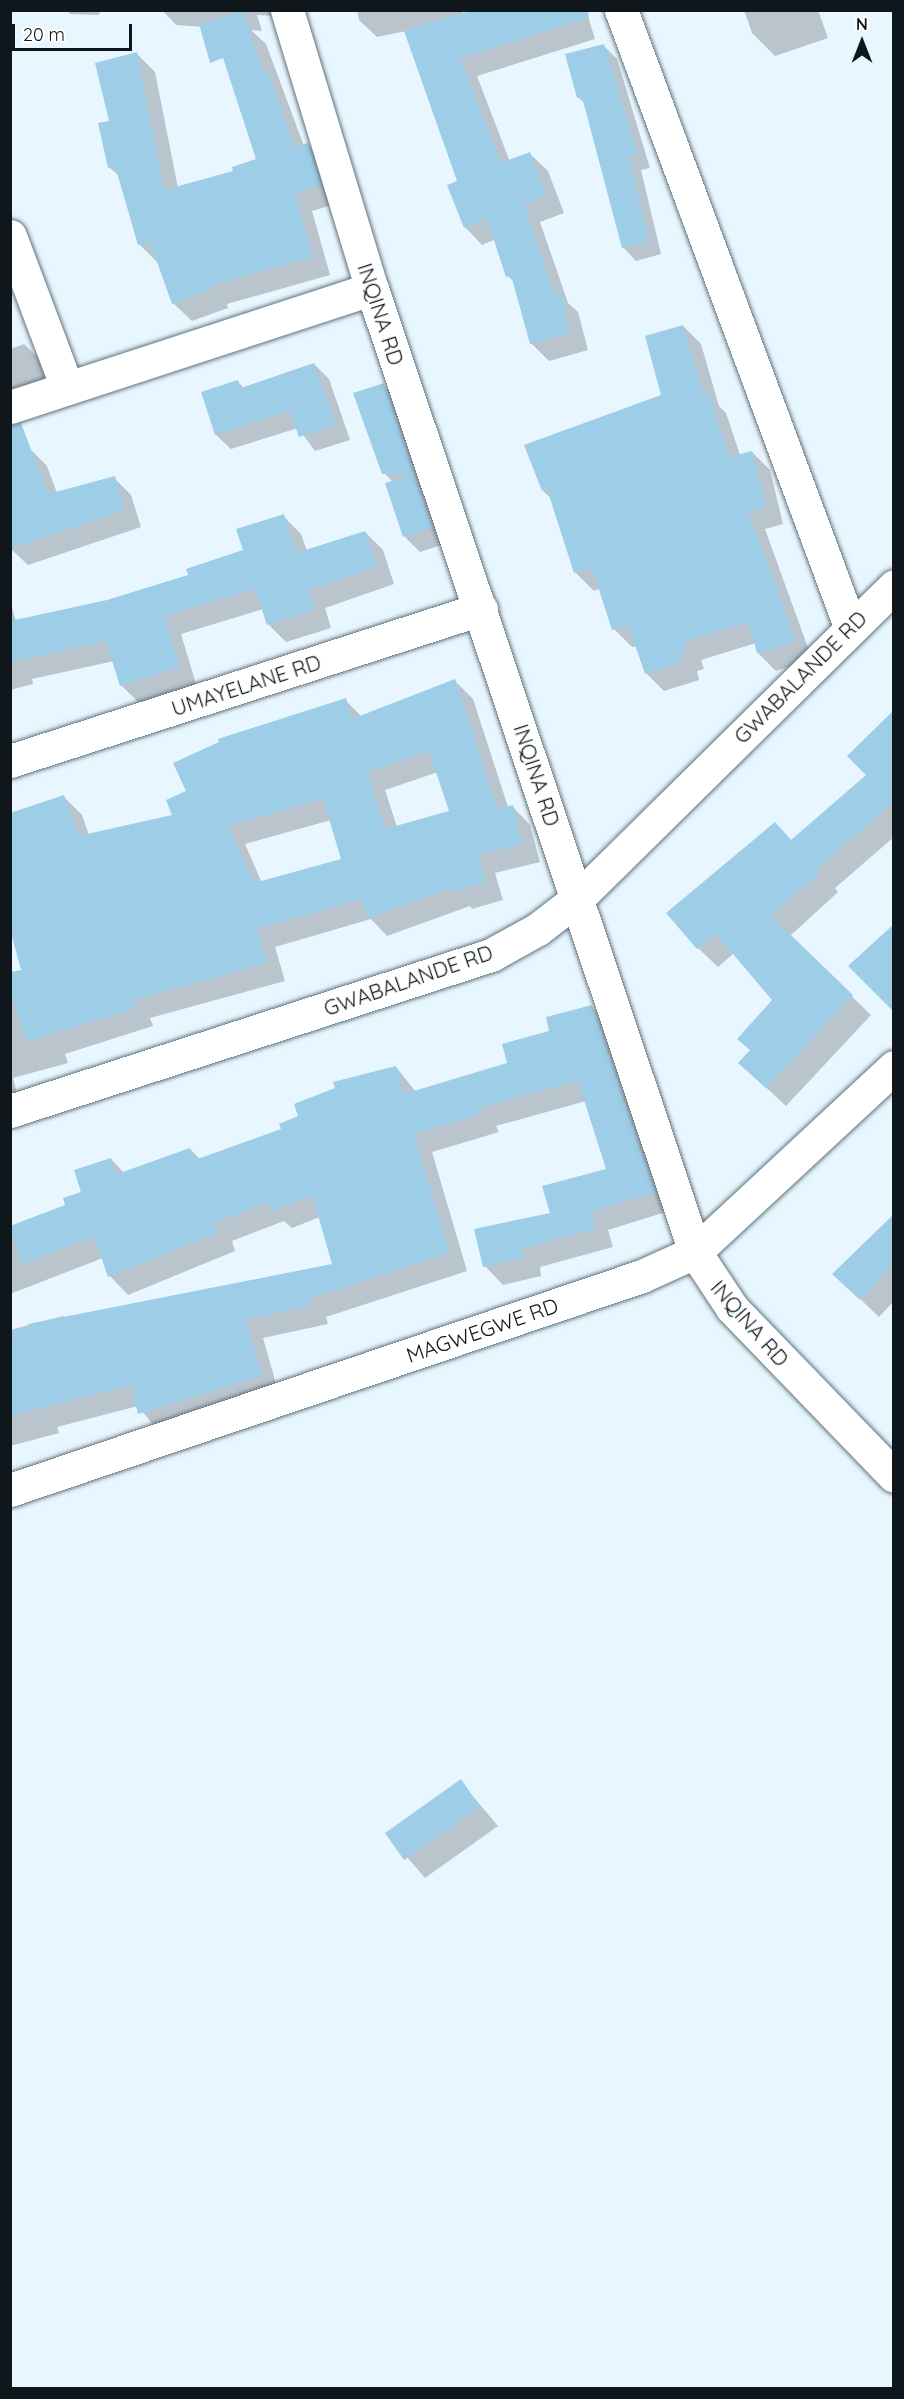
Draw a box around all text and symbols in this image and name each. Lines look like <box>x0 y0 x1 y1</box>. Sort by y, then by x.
scale bar <box>15 12 135 50</box>
north arrow <box>832 12 892 72</box>
text: N <box>856 14 868 34</box>
text: 20 m <box>23 23 65 46</box>
street label: INQINA RD <box>353 260 409 368</box>
street label: GWABALANDE RD <box>729 606 871 748</box>
street label: UMAYELANE RD <box>168 649 324 721</box>
street label: INQINA RD <box>509 721 565 829</box>
street label: GWABALANDE RD <box>320 939 496 1021</box>
street label: INQINA RD <box>706 1275 794 1371</box>
street label: MAGWEGWE RD <box>403 1292 561 1368</box>

